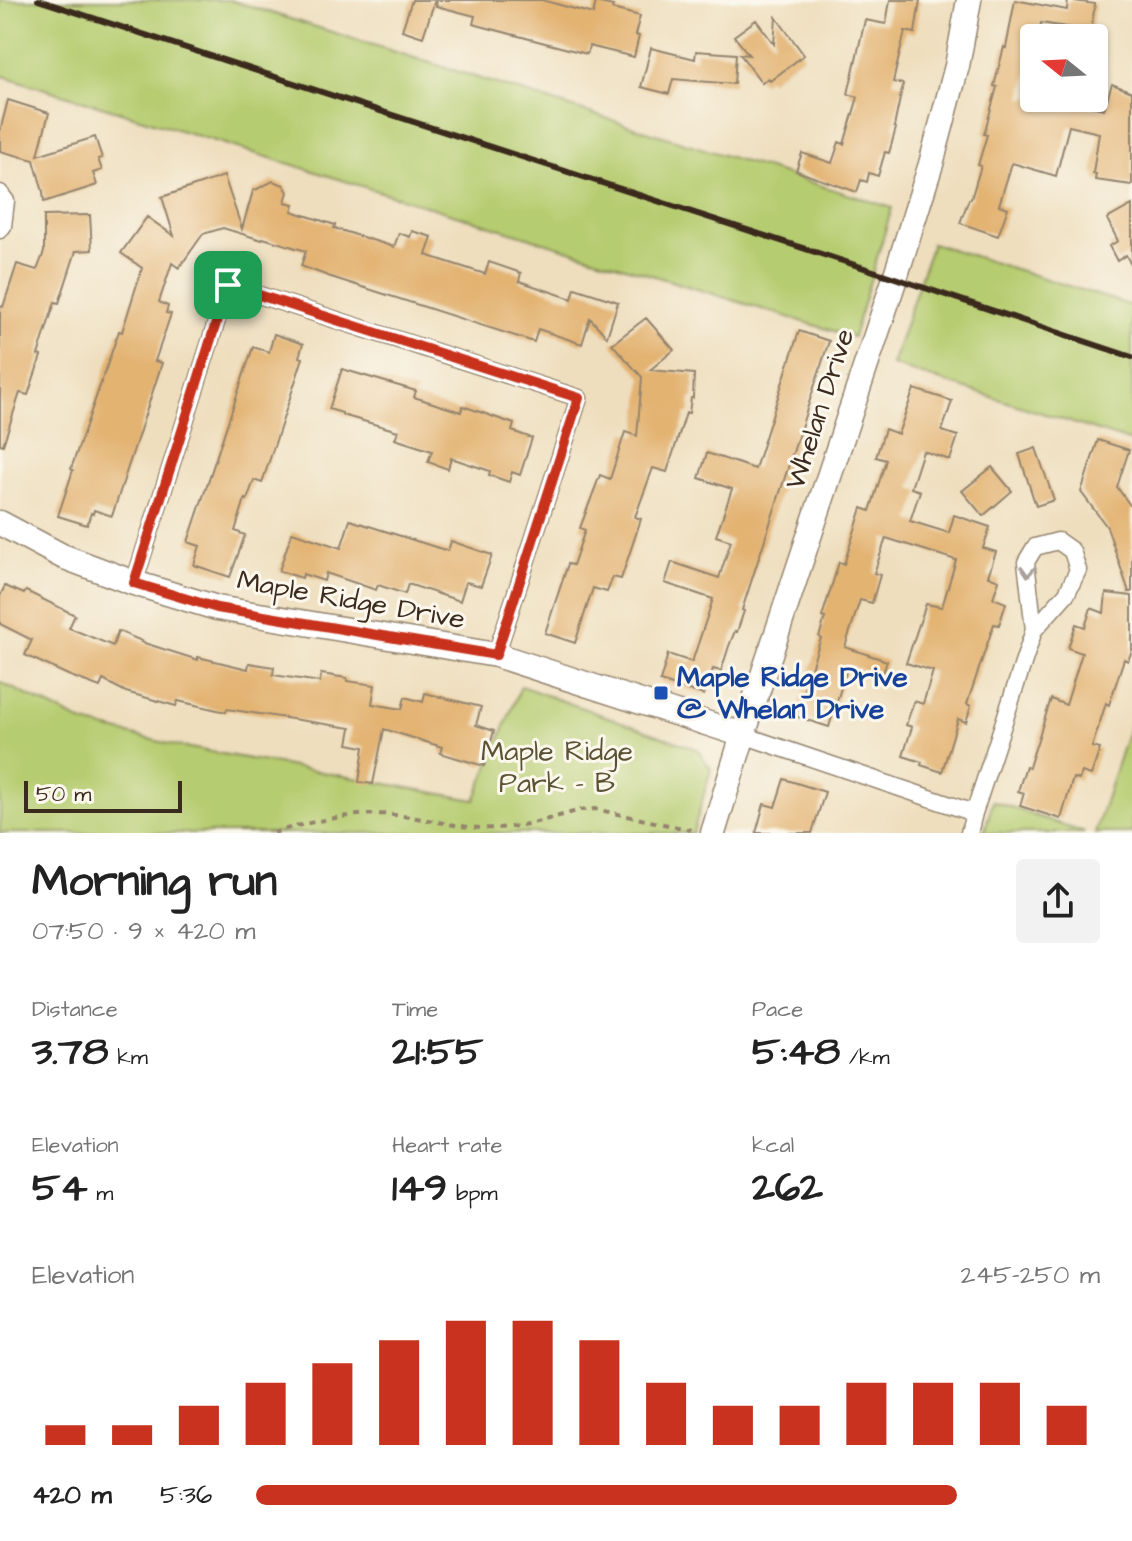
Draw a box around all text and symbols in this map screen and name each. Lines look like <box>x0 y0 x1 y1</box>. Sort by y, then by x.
north arrow <box>1020 24 1108 112</box>
map controls <box>1020 24 1108 112</box>
pin <box>194 251 262 319</box>
icon: arrive <box>206 263 250 307</box>
street label: Whelan Drive <box>776 324 864 494</box>
street label: Maple Ridge Drive <box>234 561 468 640</box>
one-way arrow <box>1020 566 1037 578</box>
place label: Maple Ridge Drive @ Whelan Drive <box>677 658 908 729</box>
marker: Maple Ridge Drive @ Whelan Drive <box>652 684 670 702</box>
park label: Maple Ridge Park - B <box>481 732 633 803</box>
scale bar <box>24 777 182 813</box>
text: 50 m <box>36 779 91 810</box>
text: Morning run <box>32 852 277 913</box>
button: share <box>1016 859 1100 943</box>
text: 07:50 · 9 × 420 m <box>32 913 256 949</box>
text: Distance <box>32 994 118 1025</box>
text: Time <box>392 994 438 1025</box>
text: Pace <box>752 994 803 1025</box>
text: 3.78 <box>32 1025 109 1080</box>
text: 21:55 <box>392 1025 483 1080</box>
text: 5:48 <box>752 1025 840 1080</box>
text: km <box>109 1042 148 1073</box>
text: /km <box>840 1042 890 1073</box>
text: Elevation <box>32 1130 119 1161</box>
text: Heart rate <box>392 1130 502 1161</box>
text: kcal <box>752 1130 794 1161</box>
text: 54 <box>32 1161 88 1216</box>
text: 149 <box>392 1161 447 1216</box>
text: 262 <box>752 1161 823 1216</box>
text: m <box>88 1178 113 1209</box>
text: bpm <box>447 1178 498 1209</box>
text: Elevation <box>32 1257 134 1293</box>
text: 245–250 m <box>961 1257 1100 1293</box>
text: 420 m <box>32 1477 112 1513</box>
text: 5:36 <box>160 1477 212 1513</box>

